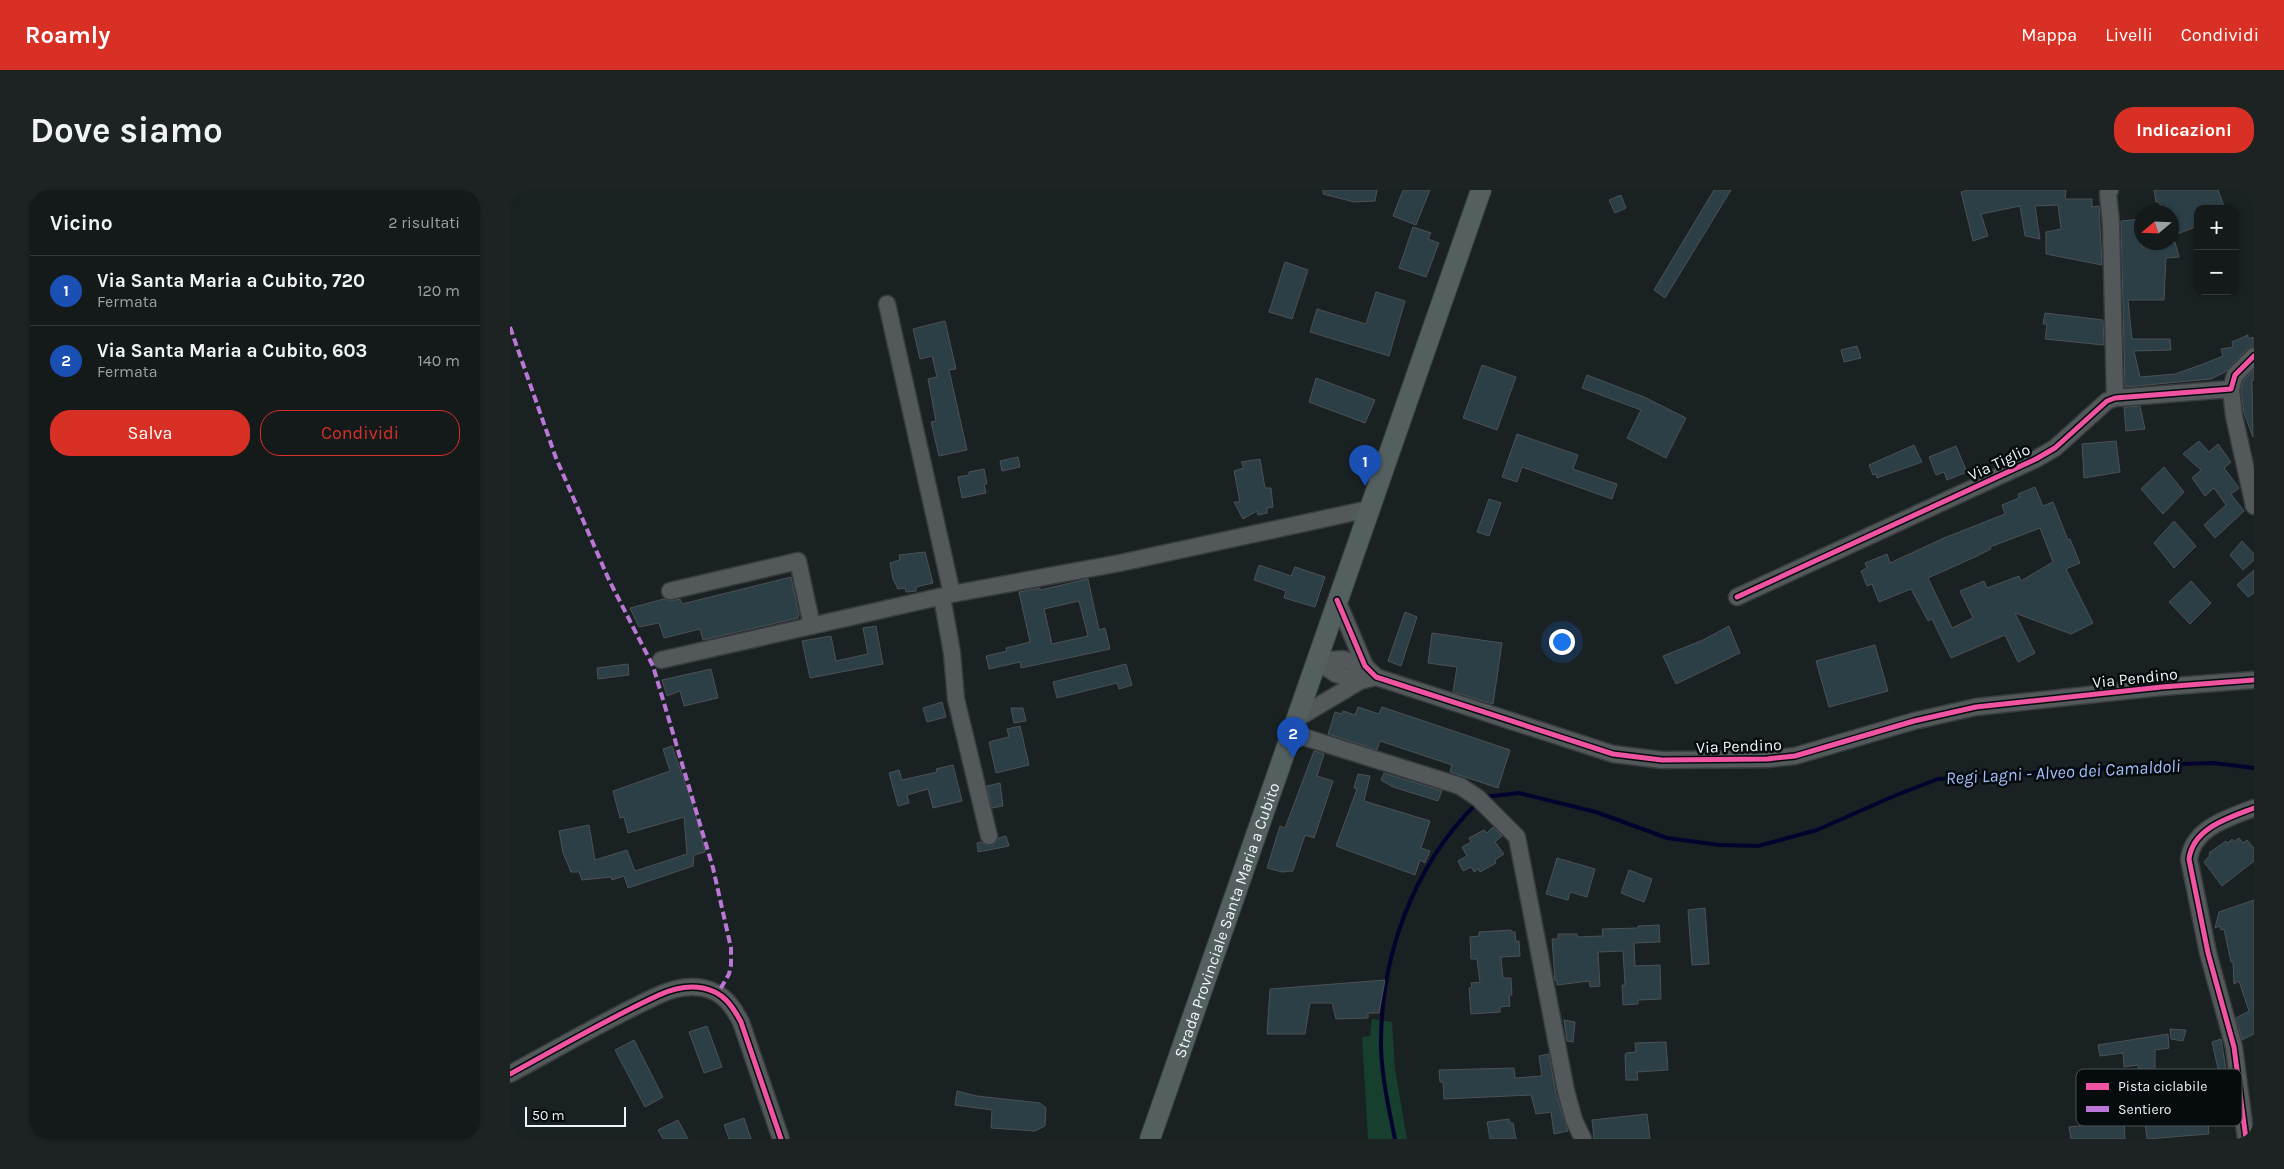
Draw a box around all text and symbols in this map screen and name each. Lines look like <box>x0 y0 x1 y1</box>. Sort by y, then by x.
text: Roamly <box>25 21 110 49</box>
text: Mappa <box>2021 24 2077 46</box>
text: Livelli <box>2105 24 2153 46</box>
text: Condividi <box>2181 24 2259 46</box>
button: Indicazioni <box>2114 107 2254 153</box>
text: Dove siamo <box>30 110 223 151</box>
north arrow <box>2134 205 2179 250</box>
map controls <box>2194 205 2239 295</box>
button: + <box>2194 205 2239 250</box>
text: Vicino <box>50 211 113 235</box>
text: 2 risultati <box>388 213 460 232</box>
button: − <box>2194 250 2239 295</box>
text: Via Santa Maria a Cubito, 720 <box>97 270 365 292</box>
text: 1 <box>63 281 69 300</box>
text: 120 m <box>417 281 460 300</box>
text: Fermata <box>97 292 158 311</box>
text: Via Santa Maria a Cubito, 603 <box>97 340 367 362</box>
text: 2 <box>61 351 71 370</box>
text: 140 m <box>418 351 460 370</box>
text: Fermata <box>97 362 158 381</box>
button: Salva <box>50 410 250 456</box>
button: Condividi <box>260 410 460 456</box>
street label: Via Tiglio <box>1965 439 2033 485</box>
pin: 1 <box>1349 445 1381 486</box>
your location <box>1549 629 1575 655</box>
street label: Via Pendino <box>2091 664 2179 692</box>
pin: 2 <box>1277 717 1309 758</box>
street label: Via Pendino <box>1696 735 1782 757</box>
water label: Regi Lagni - Alveo dei Camaldoli <box>1945 755 2181 789</box>
street label: Strada Provinciale Santa Maria a Cubito <box>1170 780 1283 1060</box>
legend <box>2076 1069 2242 1126</box>
text: Pista ciclabile <box>2118 1078 2207 1095</box>
text: Sentiero <box>2118 1101 2171 1118</box>
scale bar <box>525 1104 626 1127</box>
text: 50 m <box>532 1107 565 1124</box>

